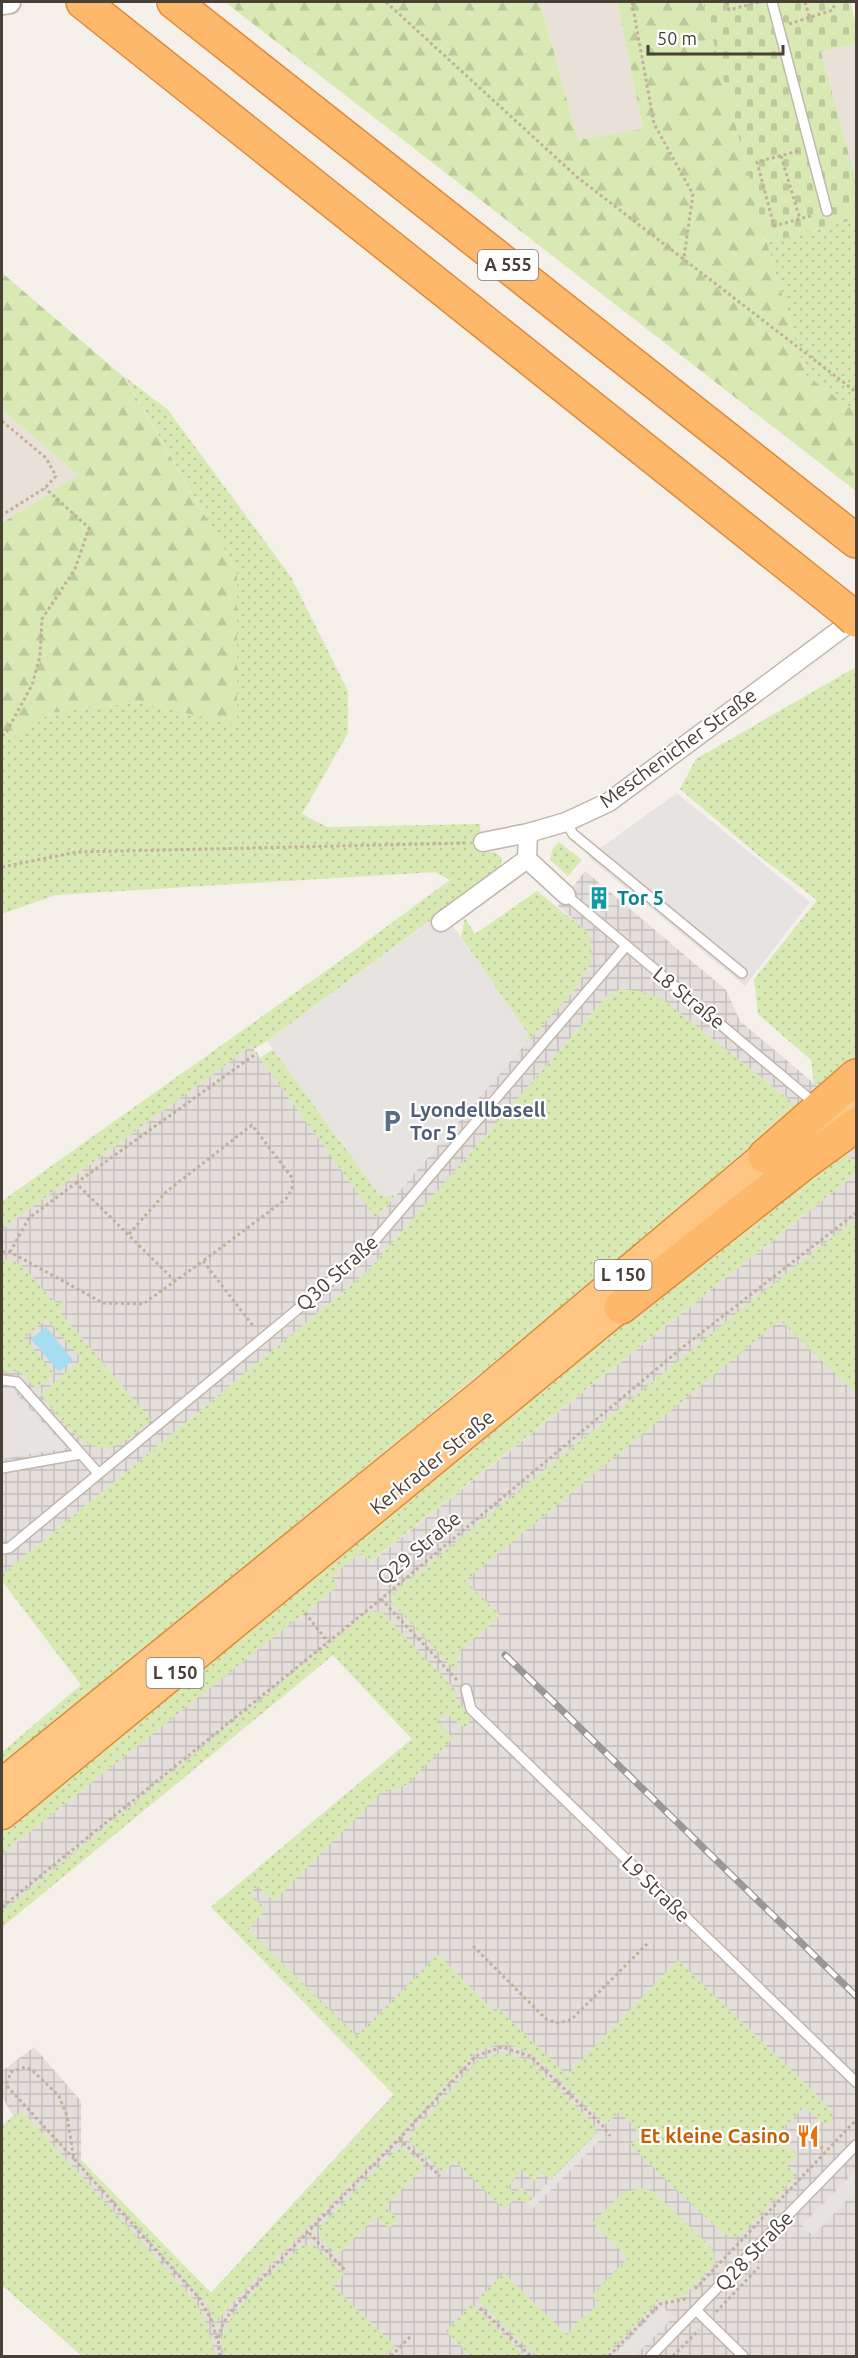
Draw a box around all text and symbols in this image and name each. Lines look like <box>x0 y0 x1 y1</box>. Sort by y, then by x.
scale bar <box>648 18 783 56</box>
text: 50 m <box>657 28 697 48</box>
road number: A 555 <box>478 250 538 280</box>
street label: Meschenicher Straße <box>595 683 761 812</box>
building icon: Tor 5 <box>586 885 612 911</box>
place label: Tor 5 <box>617 886 664 909</box>
street label: L8 Straße <box>649 962 730 1033</box>
place label: Lyondellbasell Tor 5 <box>410 1098 546 1144</box>
parking icon: Lyondellbasell Tor 5 <box>379 1108 405 1134</box>
street label: Q30 Straße <box>291 1230 382 1315</box>
road number: L 150 <box>594 1260 652 1290</box>
street label: Kerkrader Straße <box>365 1405 498 1519</box>
street label: Q29 Straße <box>372 1506 465 1589</box>
road number: L 150 <box>146 1658 204 1688</box>
street label: L9 Straße <box>618 1851 695 1927</box>
restaurant icon: Et kleine Casino <box>795 2123 821 2149</box>
place label: Et kleine Casino <box>640 2124 790 2147</box>
street label: Q28 Straße <box>710 2206 797 2295</box>

